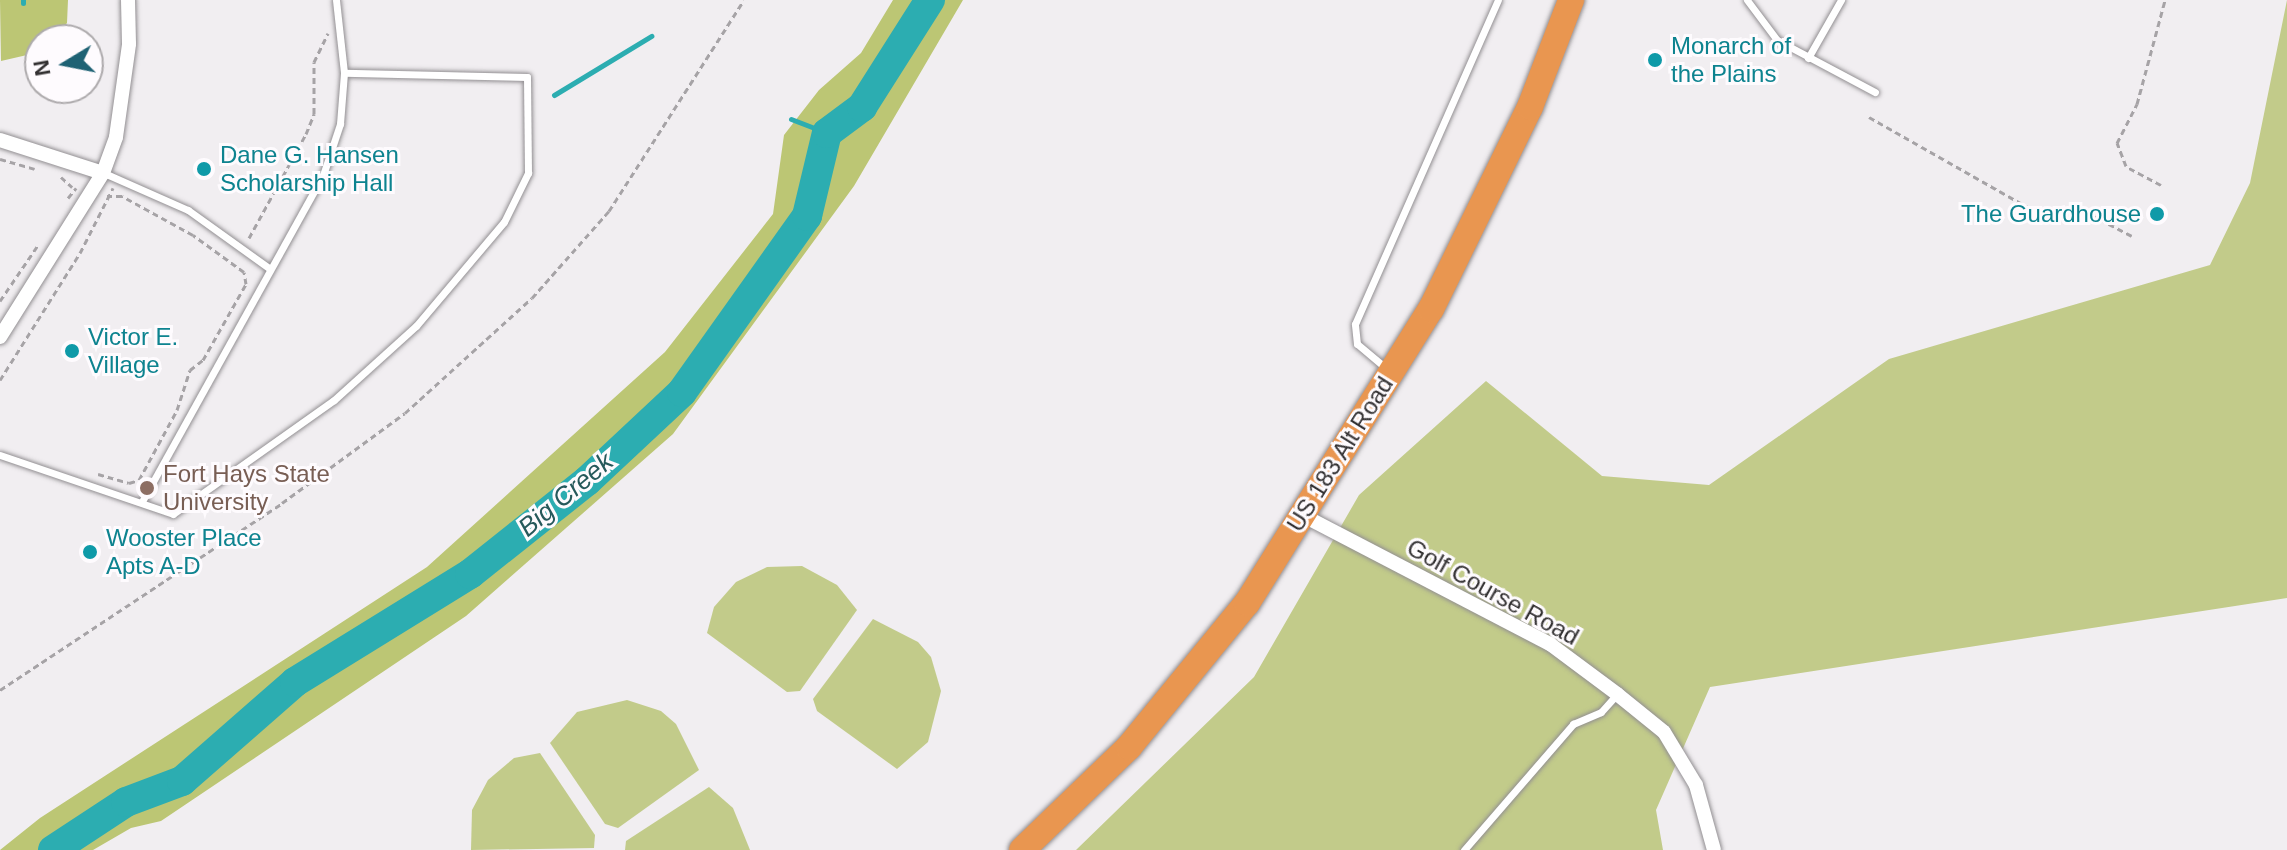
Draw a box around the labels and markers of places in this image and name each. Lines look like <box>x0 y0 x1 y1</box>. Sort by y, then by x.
place label: Monarch of the Plains <box>1671 32 1791 88</box>
marker: Monarch of the Plains <box>1646 51 1664 69</box>
place label: Dane G. Hansen Scholarship Hall <box>220 141 399 197</box>
marker: Dane G. Hansen Scholarship Hall <box>195 160 213 178</box>
place label: The Guardhouse <box>1961 200 2141 228</box>
marker: The Guardhouse <box>2148 205 2166 223</box>
place label: Victor E. Village <box>88 323 178 379</box>
marker: Victor E. Village <box>63 342 81 360</box>
place label: Fort Hays State University <box>163 460 330 516</box>
marker: Fort Hays State University <box>138 479 156 497</box>
place label: Wooster Place Apts A-D <box>106 524 262 580</box>
marker: Wooster Place Apts A-D <box>81 543 99 561</box>

